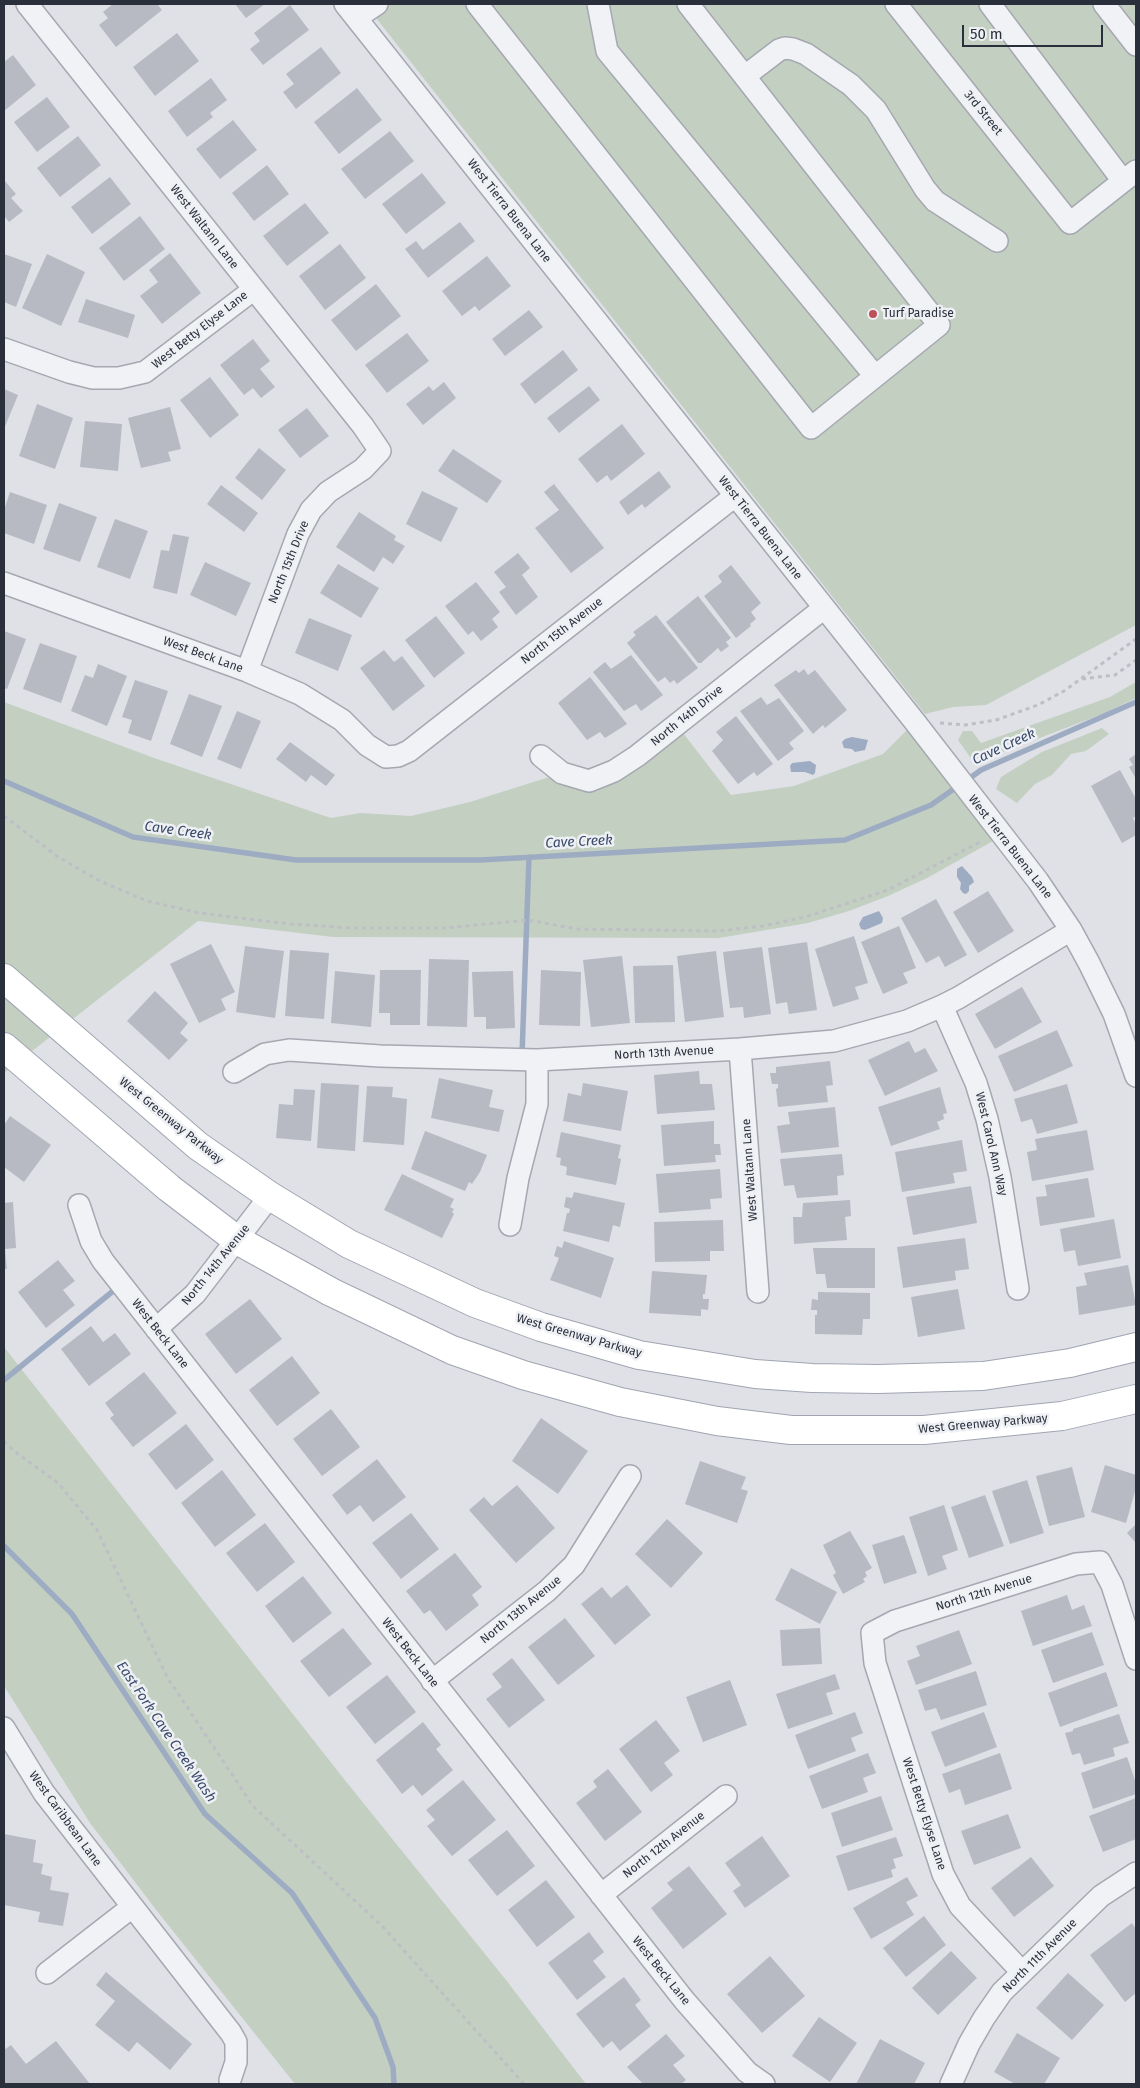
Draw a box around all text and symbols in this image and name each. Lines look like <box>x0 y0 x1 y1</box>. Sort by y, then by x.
scale bar <box>965 15 1106 47</box>
text: 50 m <box>970 25 1003 43</box>
street label: 3rd Street <box>961 88 1005 138</box>
street label: West Tierra Buena Lane <box>464 156 554 266</box>
street label: West Waltann Lane <box>167 182 241 272</box>
street label: West Betty Elyse Lane <box>149 288 251 372</box>
place label: Turf Paradise <box>883 307 954 321</box>
marker: Turf Paradise <box>867 308 879 320</box>
street label: West Tierra Buena Lane <box>715 473 805 583</box>
street label: North 15th Drive <box>266 518 312 606</box>
street label: North 15th Avenue <box>518 595 606 667</box>
street label: West Beck Lane <box>161 634 245 676</box>
street label: North 14th Drive <box>648 683 726 749</box>
water label: Cave Creek <box>970 725 1038 769</box>
street label: West Tierra Buena Lane <box>965 792 1055 902</box>
water label: Cave Creek <box>143 818 213 844</box>
water label: Cave Creek <box>545 832 613 852</box>
street label: North 13th Avenue <box>614 1043 714 1063</box>
street label: West Greenway Parkway <box>116 1075 226 1167</box>
street label: West Carol Ann Way <box>972 1091 1010 1197</box>
street label: West Waltann Lane <box>739 1118 761 1222</box>
street label: North 14th Avenue <box>179 1221 253 1309</box>
street label: West Beck Lane <box>128 1296 192 1372</box>
street label: West Greenway Parkway <box>515 1311 643 1361</box>
street label: West Greenway Parkway <box>918 1411 1048 1437</box>
street label: North 12th Avenue <box>934 1572 1034 1614</box>
street label: North 13th Avenue <box>478 1573 564 1647</box>
street label: West Beck Lane <box>378 1615 442 1691</box>
water label: East Fork Cave Creek Wash <box>113 1658 219 1806</box>
street label: West Betty Elyse Lane <box>899 1756 949 1872</box>
street label: West Caribbean Lane <box>26 1769 104 1869</box>
street label: North 12th Avenue <box>620 1809 708 1881</box>
street label: North 11th Avenue <box>1000 1916 1080 1996</box>
street label: West Beck Lane <box>629 1934 693 2008</box>

